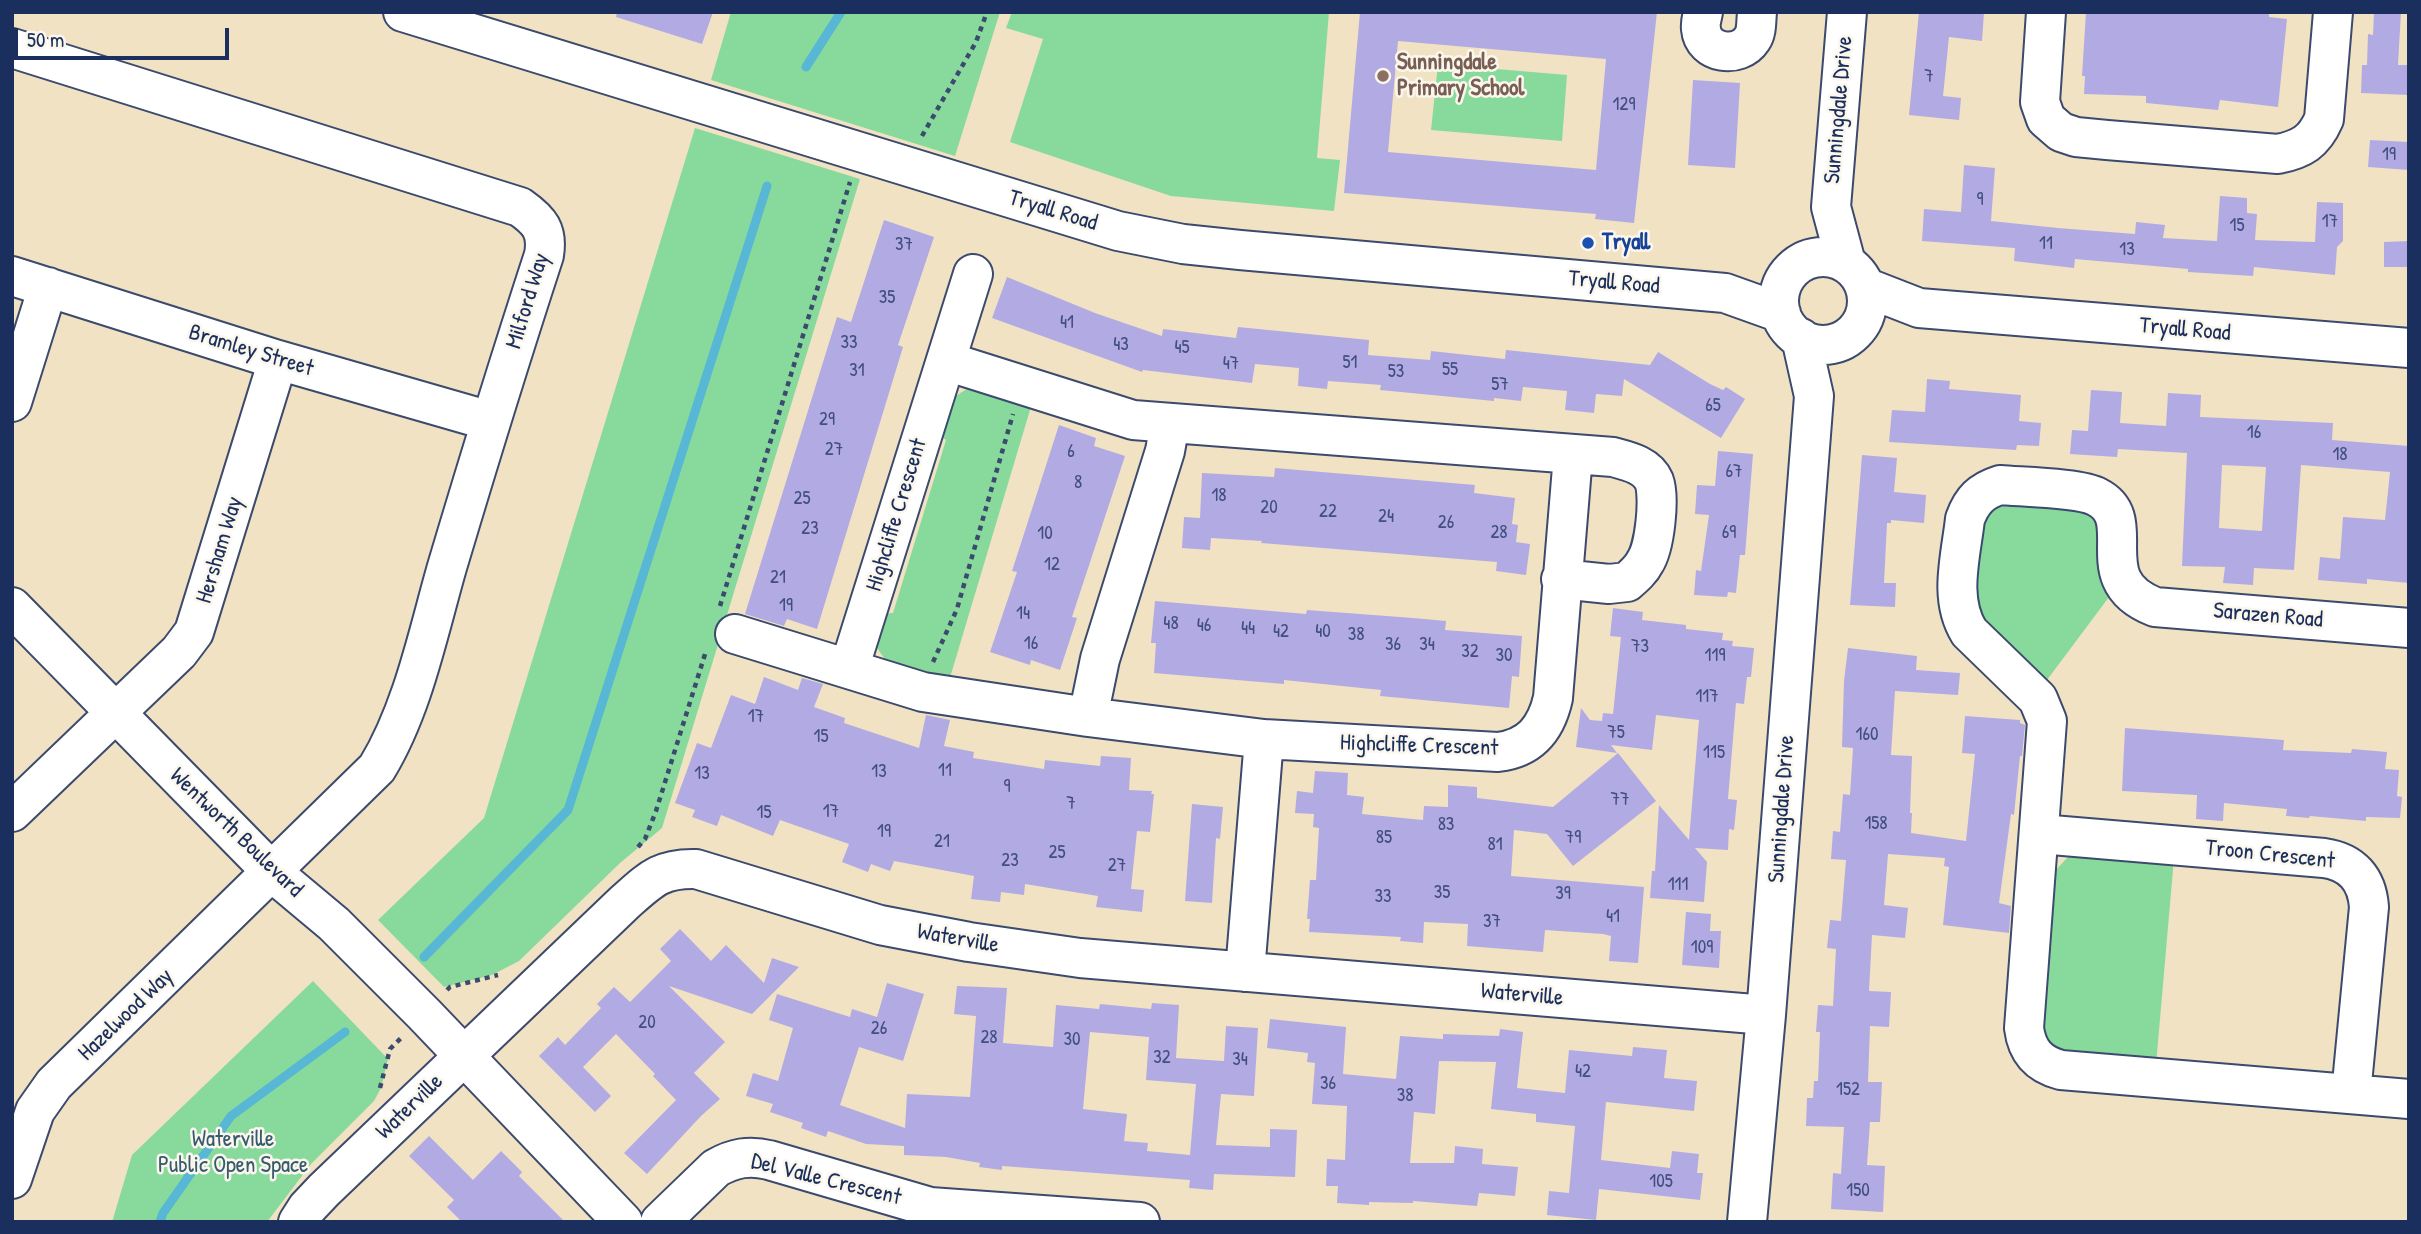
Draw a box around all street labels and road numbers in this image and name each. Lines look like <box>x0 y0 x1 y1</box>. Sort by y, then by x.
street label: Sunningdale Drive <box>1819 35 1859 185</box>
street label: Tryall Road <box>1005 184 1101 238</box>
street label: Milford Way <box>500 250 556 352</box>
street label: Tryall Road <box>1567 265 1661 301</box>
street label: Tryall Road <box>2138 312 2232 348</box>
street label: Bramley Street <box>185 319 317 383</box>
street label: Highcliffe Crescent <box>861 435 933 595</box>
street label: Hersham Way <box>191 493 249 607</box>
street label: Sarazen Road <box>2212 597 2324 635</box>
street label: Highcliffe Crescent <box>1339 729 1499 763</box>
street label: Sunningdale Drive <box>1763 734 1801 884</box>
street label: Wentworth Boulevard <box>164 762 308 904</box>
street label: Troon Crescent <box>2204 834 2336 876</box>
street label: Waterville <box>915 918 1001 960</box>
street label: Hazelwood Way <box>73 963 179 1067</box>
street label: Waterville <box>1480 978 1564 1012</box>
street label: Waterville <box>371 1068 449 1146</box>
street label: Del Valle Crescent <box>748 1148 904 1212</box>

